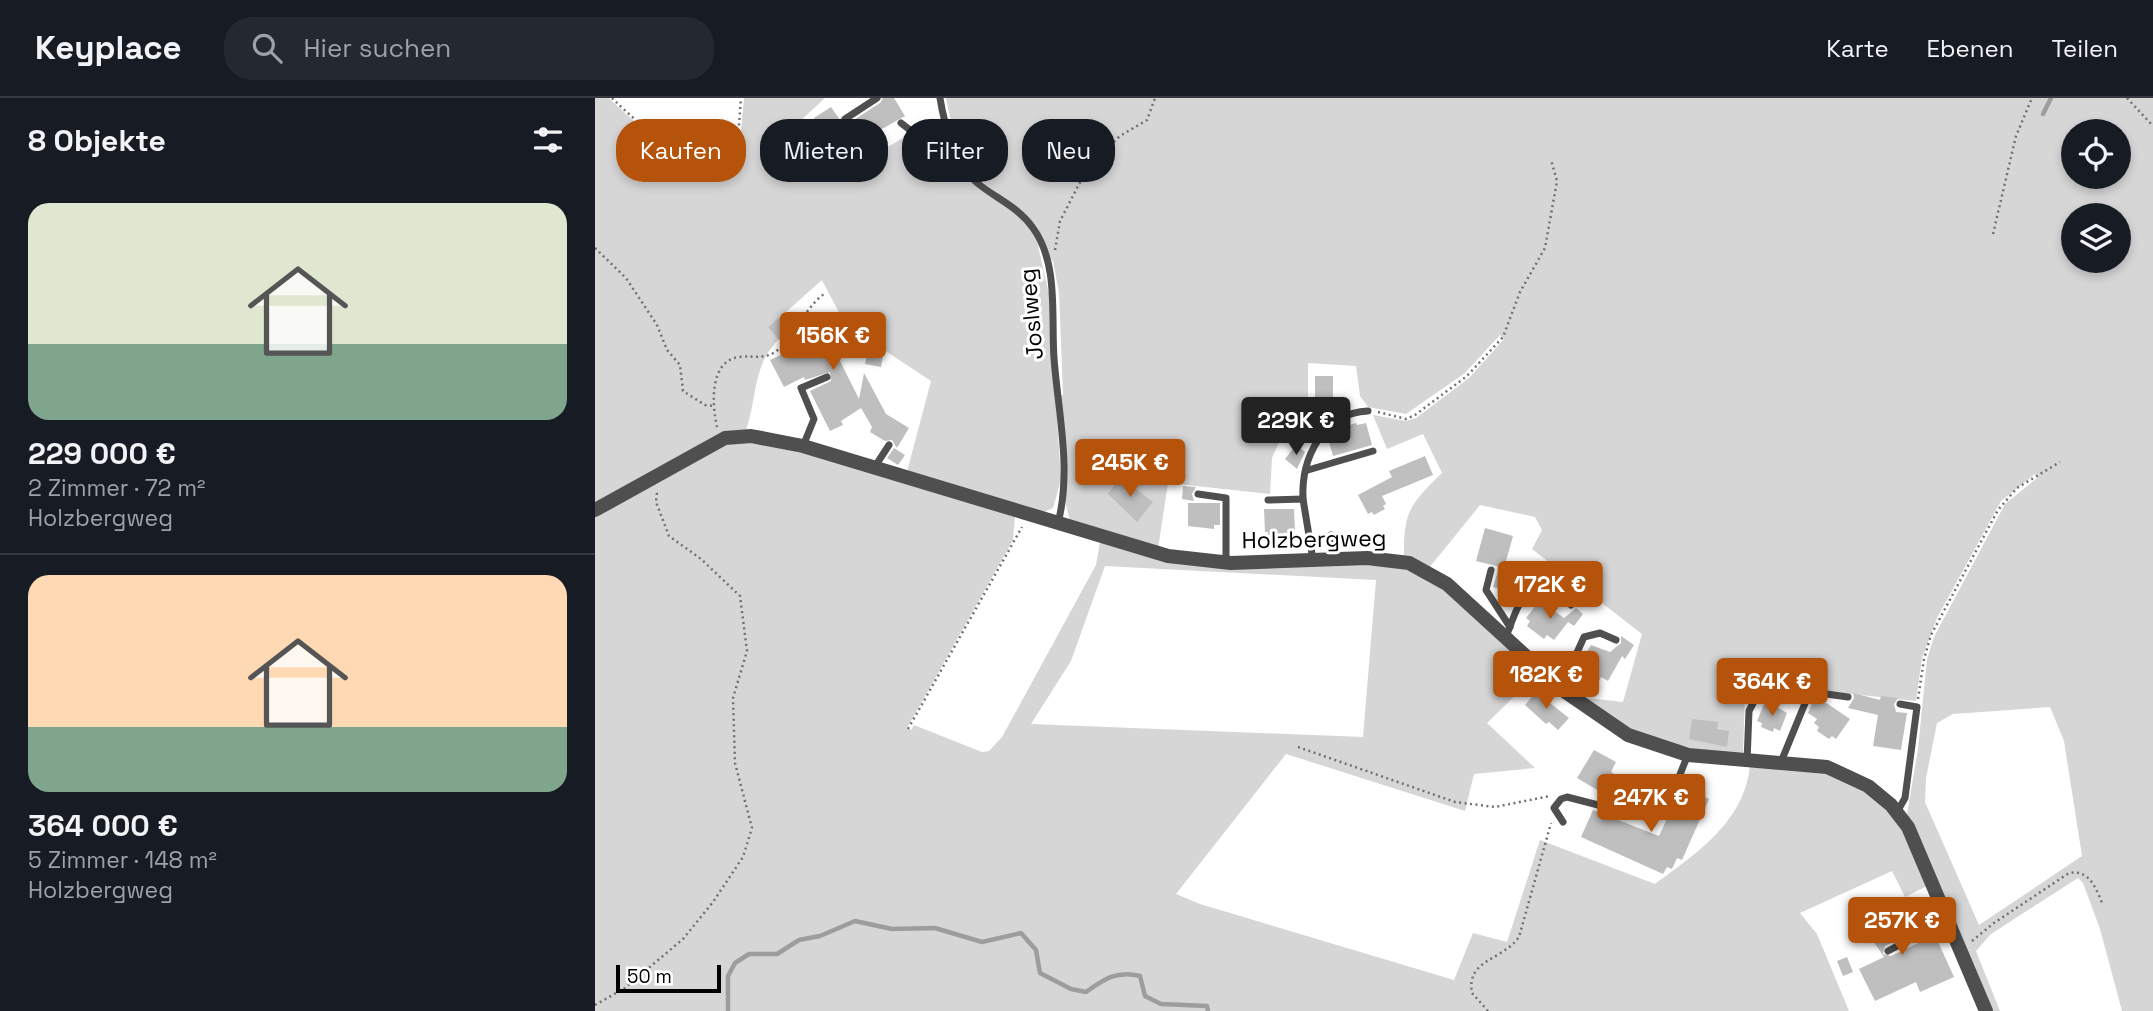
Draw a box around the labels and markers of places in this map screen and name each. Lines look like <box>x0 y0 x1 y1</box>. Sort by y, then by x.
pin: 156K € <box>776 313 890 372</box>
pin: 229K € <box>1239 398 1353 457</box>
pin: 245K € <box>1073 440 1187 499</box>
pin: 172K € <box>1493 561 1607 621</box>
pin: 182K € <box>1489 652 1603 711</box>
pin: 364K € <box>1715 658 1829 718</box>
pin: 247K € <box>1594 774 1708 834</box>
pin: 257K € <box>1845 898 1959 957</box>

